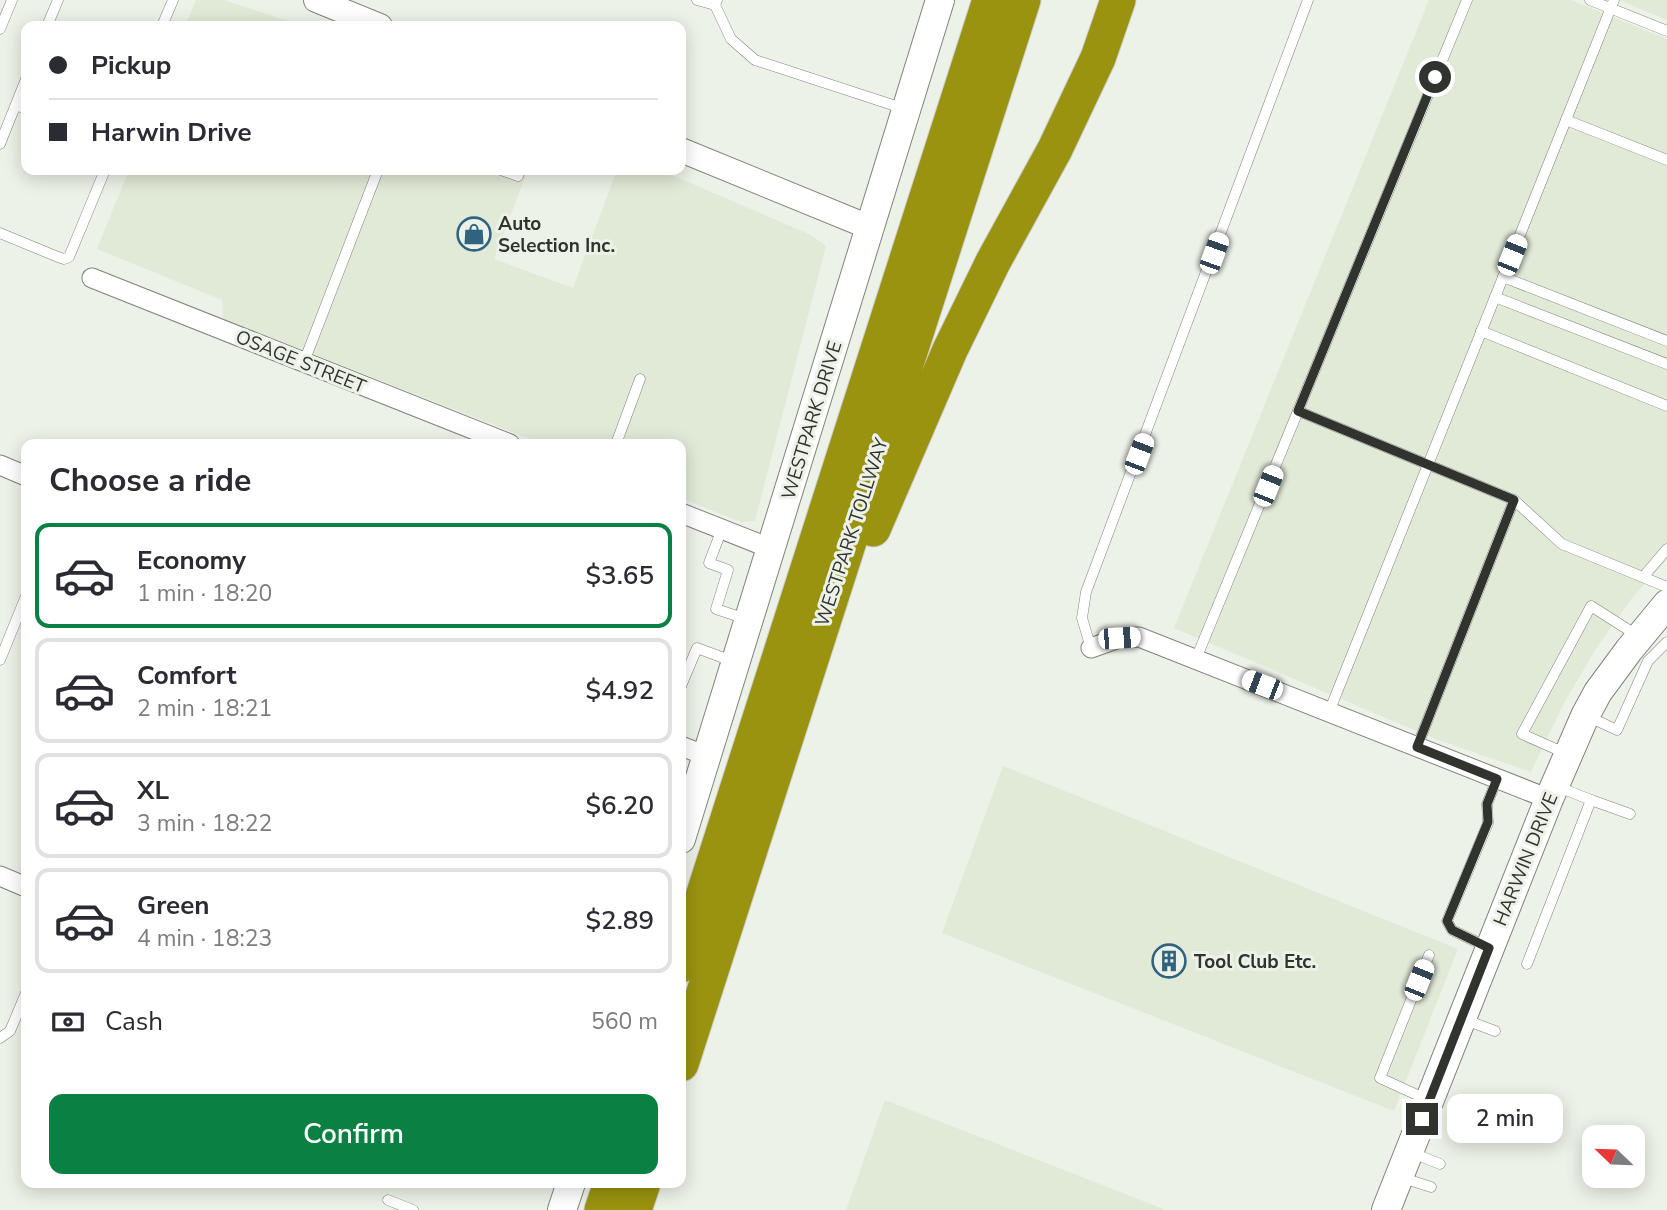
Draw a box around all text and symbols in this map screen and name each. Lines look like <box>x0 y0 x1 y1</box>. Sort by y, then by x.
text: Pickup <box>91 48 171 83</box>
route start <box>1419 61 1451 93</box>
text: Harwin Drive <box>91 115 252 150</box>
place label: Auto Selection Inc. <box>498 211 615 259</box>
shop icon: Auto Selection Inc. <box>455 215 493 253</box>
car <box>1197 230 1232 276</box>
car <box>1495 232 1530 278</box>
street label: OSAGE STREET <box>232 324 370 400</box>
street label: WESTPARK DRIVE <box>775 338 848 503</box>
car <box>1122 431 1157 477</box>
street label: WESTPARK TOLLWAY <box>809 434 895 630</box>
text: Choose a ride <box>49 459 251 502</box>
car <box>1251 463 1286 509</box>
text: Economy <box>137 543 246 578</box>
icon: car <box>53 544 116 607</box>
text: $3.65 <box>585 558 654 593</box>
text: 1 min · 18:20 <box>137 578 272 609</box>
car <box>1098 626 1141 650</box>
text: Comfort <box>137 658 237 693</box>
icon: car <box>53 659 116 722</box>
car <box>1239 668 1286 702</box>
text: $4.92 <box>585 673 654 708</box>
text: 2 min · 18:21 <box>137 693 272 724</box>
text: XL <box>137 773 169 808</box>
icon: car <box>53 774 116 837</box>
text: $6.20 <box>585 788 654 823</box>
street label: HARWIN DRIVE <box>1487 789 1564 930</box>
text: 3 min · 18:22 <box>137 808 272 839</box>
text: Green <box>137 888 210 923</box>
icon: car <box>53 889 116 952</box>
text: $2.89 <box>585 903 654 938</box>
text: 4 min · 18:23 <box>137 923 272 954</box>
building icon: Tool Club Etc. <box>1150 942 1188 980</box>
place label: Tool Club Etc. <box>1194 949 1316 975</box>
car <box>1402 957 1437 1003</box>
icon: cash <box>49 1003 87 1041</box>
text: Cash <box>105 1004 163 1039</box>
text: 560 m <box>591 1006 658 1037</box>
button: Confirm <box>49 1094 658 1174</box>
callout: 2 min <box>1446 1094 1562 1144</box>
route end <box>1406 1103 1438 1135</box>
text: 2 min <box>1476 1103 1534 1134</box>
north arrow <box>1582 1125 1645 1188</box>
map controls <box>1582 1125 1645 1188</box>

